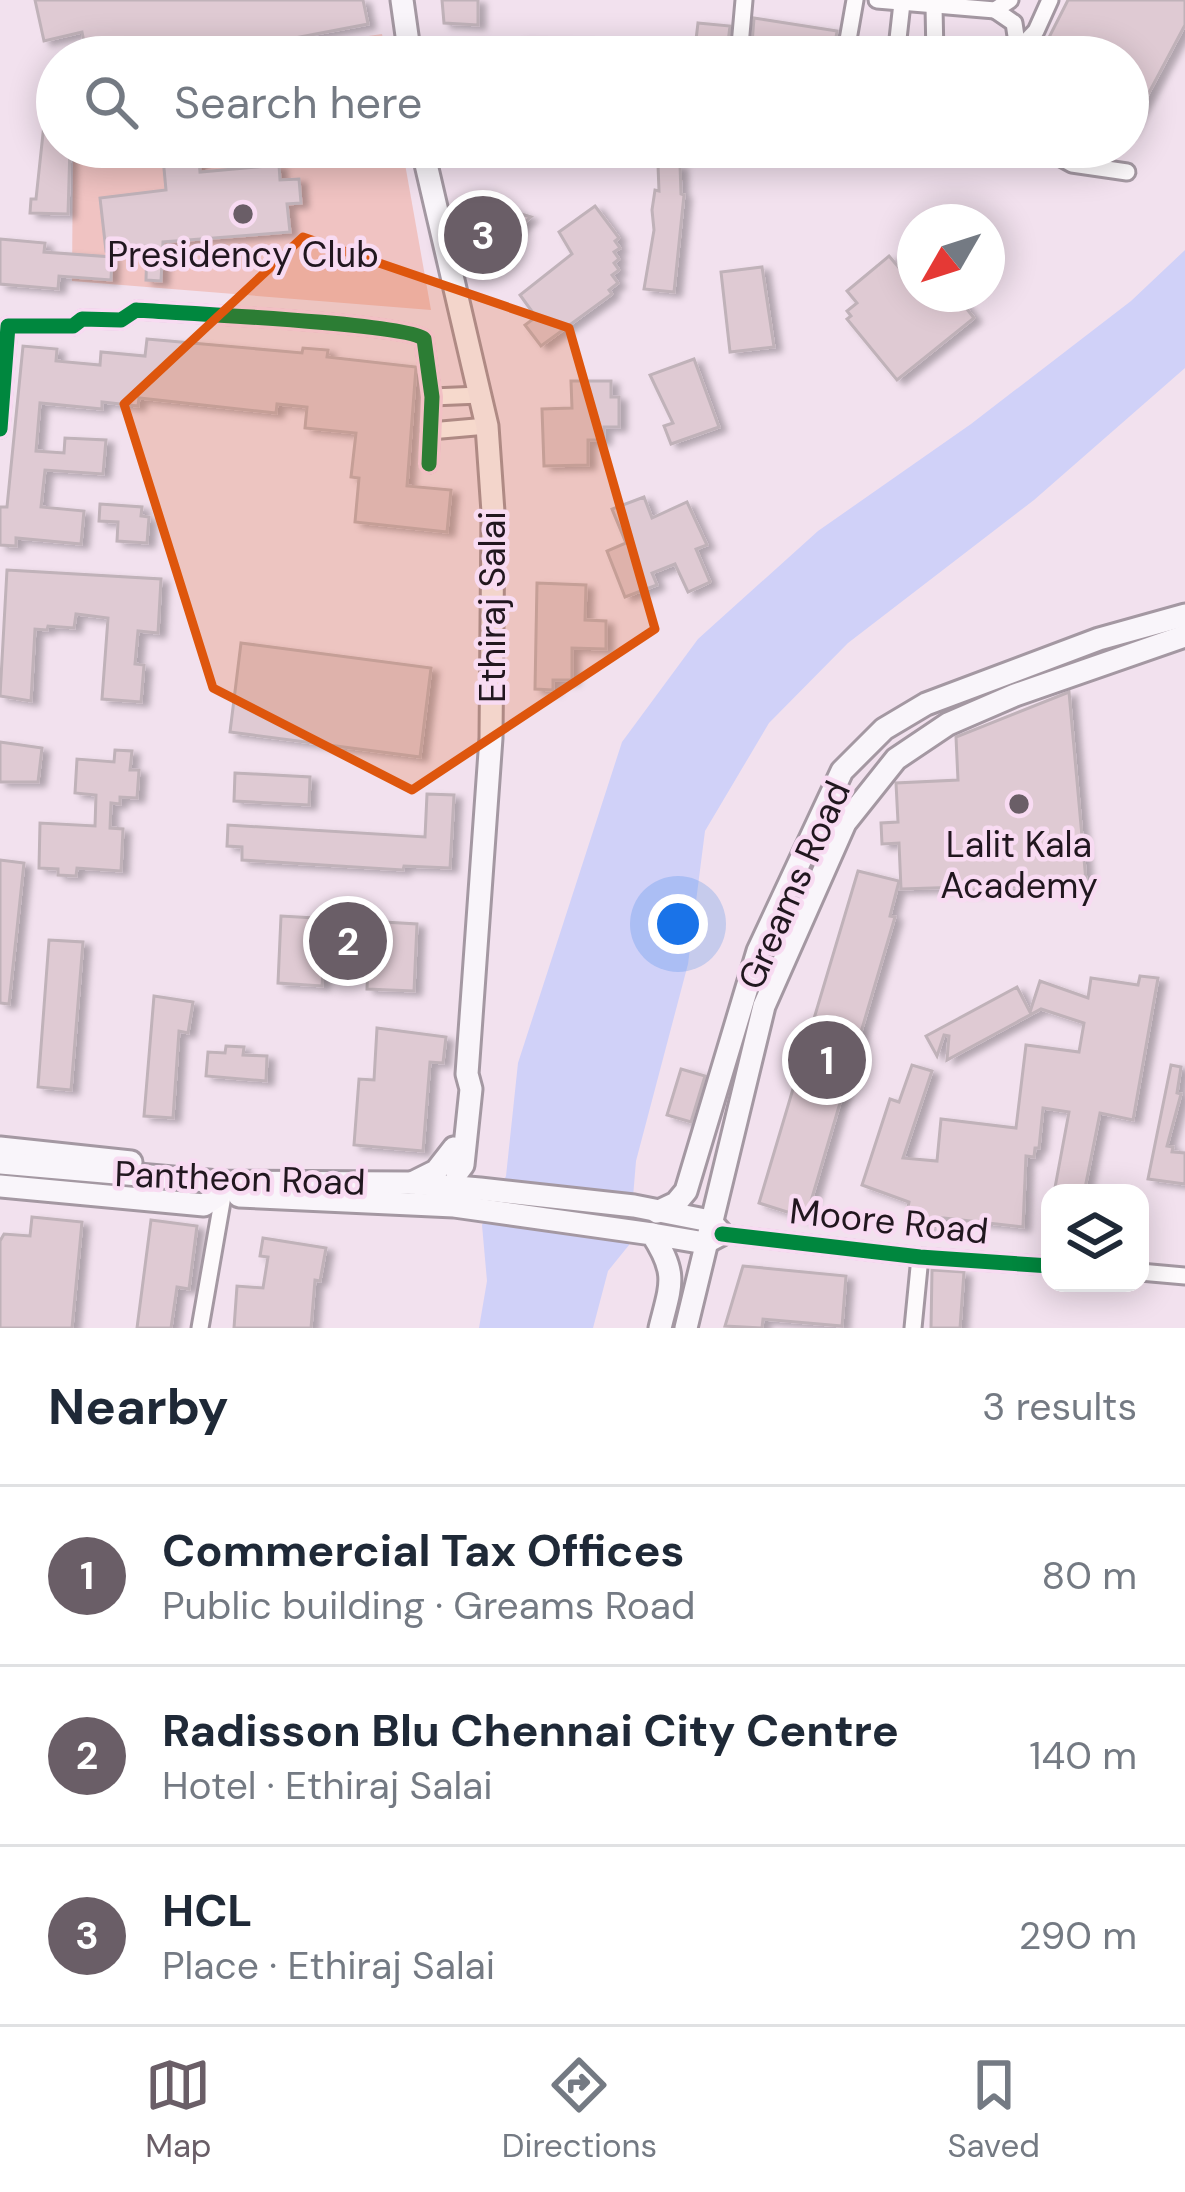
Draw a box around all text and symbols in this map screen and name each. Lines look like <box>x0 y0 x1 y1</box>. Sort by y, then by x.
search box <box>36 36 1149 168</box>
icon: search <box>78 69 144 135</box>
text: Search here <box>174 73 422 132</box>
pin: 3 <box>444 190 522 280</box>
marker: Presidency Club <box>230 201 256 227</box>
north arrow <box>897 204 1005 312</box>
place label: Presidency Club <box>107 231 379 278</box>
street label: Ethiraj Salai <box>469 511 516 703</box>
street label: Greams Road <box>727 773 861 997</box>
marker: Lalit Kala Academy <box>1006 791 1032 817</box>
place label: Lalit Kala Academy <box>940 821 1098 909</box>
your location <box>648 894 708 954</box>
pin: 2 <box>309 896 387 986</box>
pin: 1 <box>788 1015 866 1105</box>
street label: Pantheon Road <box>114 1150 366 1206</box>
map controls <box>1041 1184 1149 1292</box>
button: layers <box>1041 1184 1149 1292</box>
street label: Moore Road <box>787 1187 991 1255</box>
text: Nearby <box>48 1373 229 1440</box>
text: 3 results <box>982 1381 1137 1432</box>
text: Commercial Tax Offices <box>162 1521 684 1580</box>
text: 1 <box>80 1550 94 1601</box>
text: 80 m <box>1041 1550 1137 1601</box>
text: Public building · Greams Road <box>162 1580 695 1631</box>
text: Radisson Blu Chennai City Centre <box>162 1701 899 1760</box>
text: 2 <box>76 1730 98 1781</box>
text: 140 m <box>1029 1730 1137 1781</box>
text: Hotel · Ethiraj Salai <box>162 1760 493 1811</box>
text: HCL <box>162 1881 252 1940</box>
text: 3 <box>75 1910 99 1961</box>
text: 290 m <box>1019 1910 1137 1961</box>
text: Place · Ethiraj Salai <box>162 1940 495 1991</box>
tab: Map <box>145 2052 212 2167</box>
tab: Directions <box>502 2052 657 2167</box>
tab: Saved <box>947 2052 1040 2167</box>

